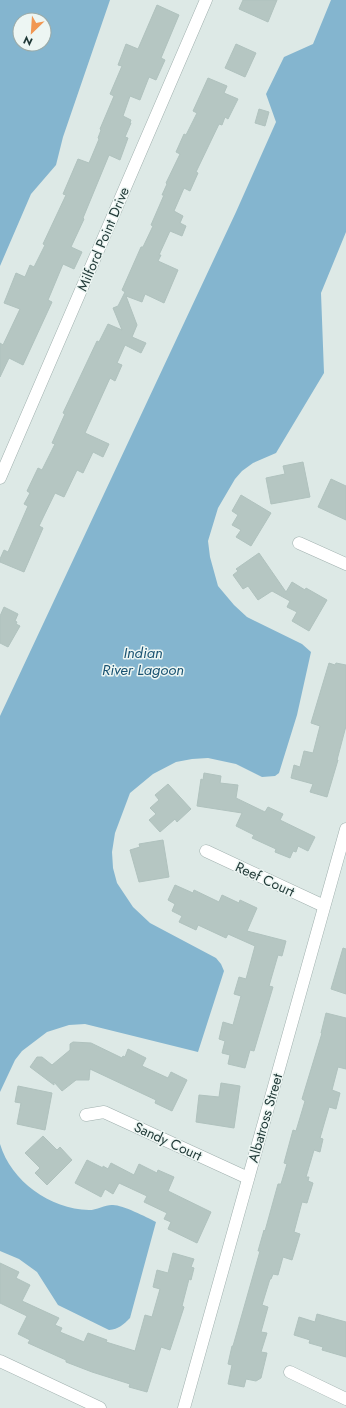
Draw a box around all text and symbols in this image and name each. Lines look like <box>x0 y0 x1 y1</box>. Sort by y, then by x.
north arrow <box>12 12 52 52</box>
text: N <box>20 32 35 50</box>
street label: Milford Point Drive <box>72 184 134 294</box>
water label: Indian River Lagoon <box>102 642 184 681</box>
street label: Reef Court <box>232 857 298 902</box>
street label: Albatross Street <box>243 1071 287 1165</box>
street label: Sandy Court <box>131 1117 206 1166</box>

